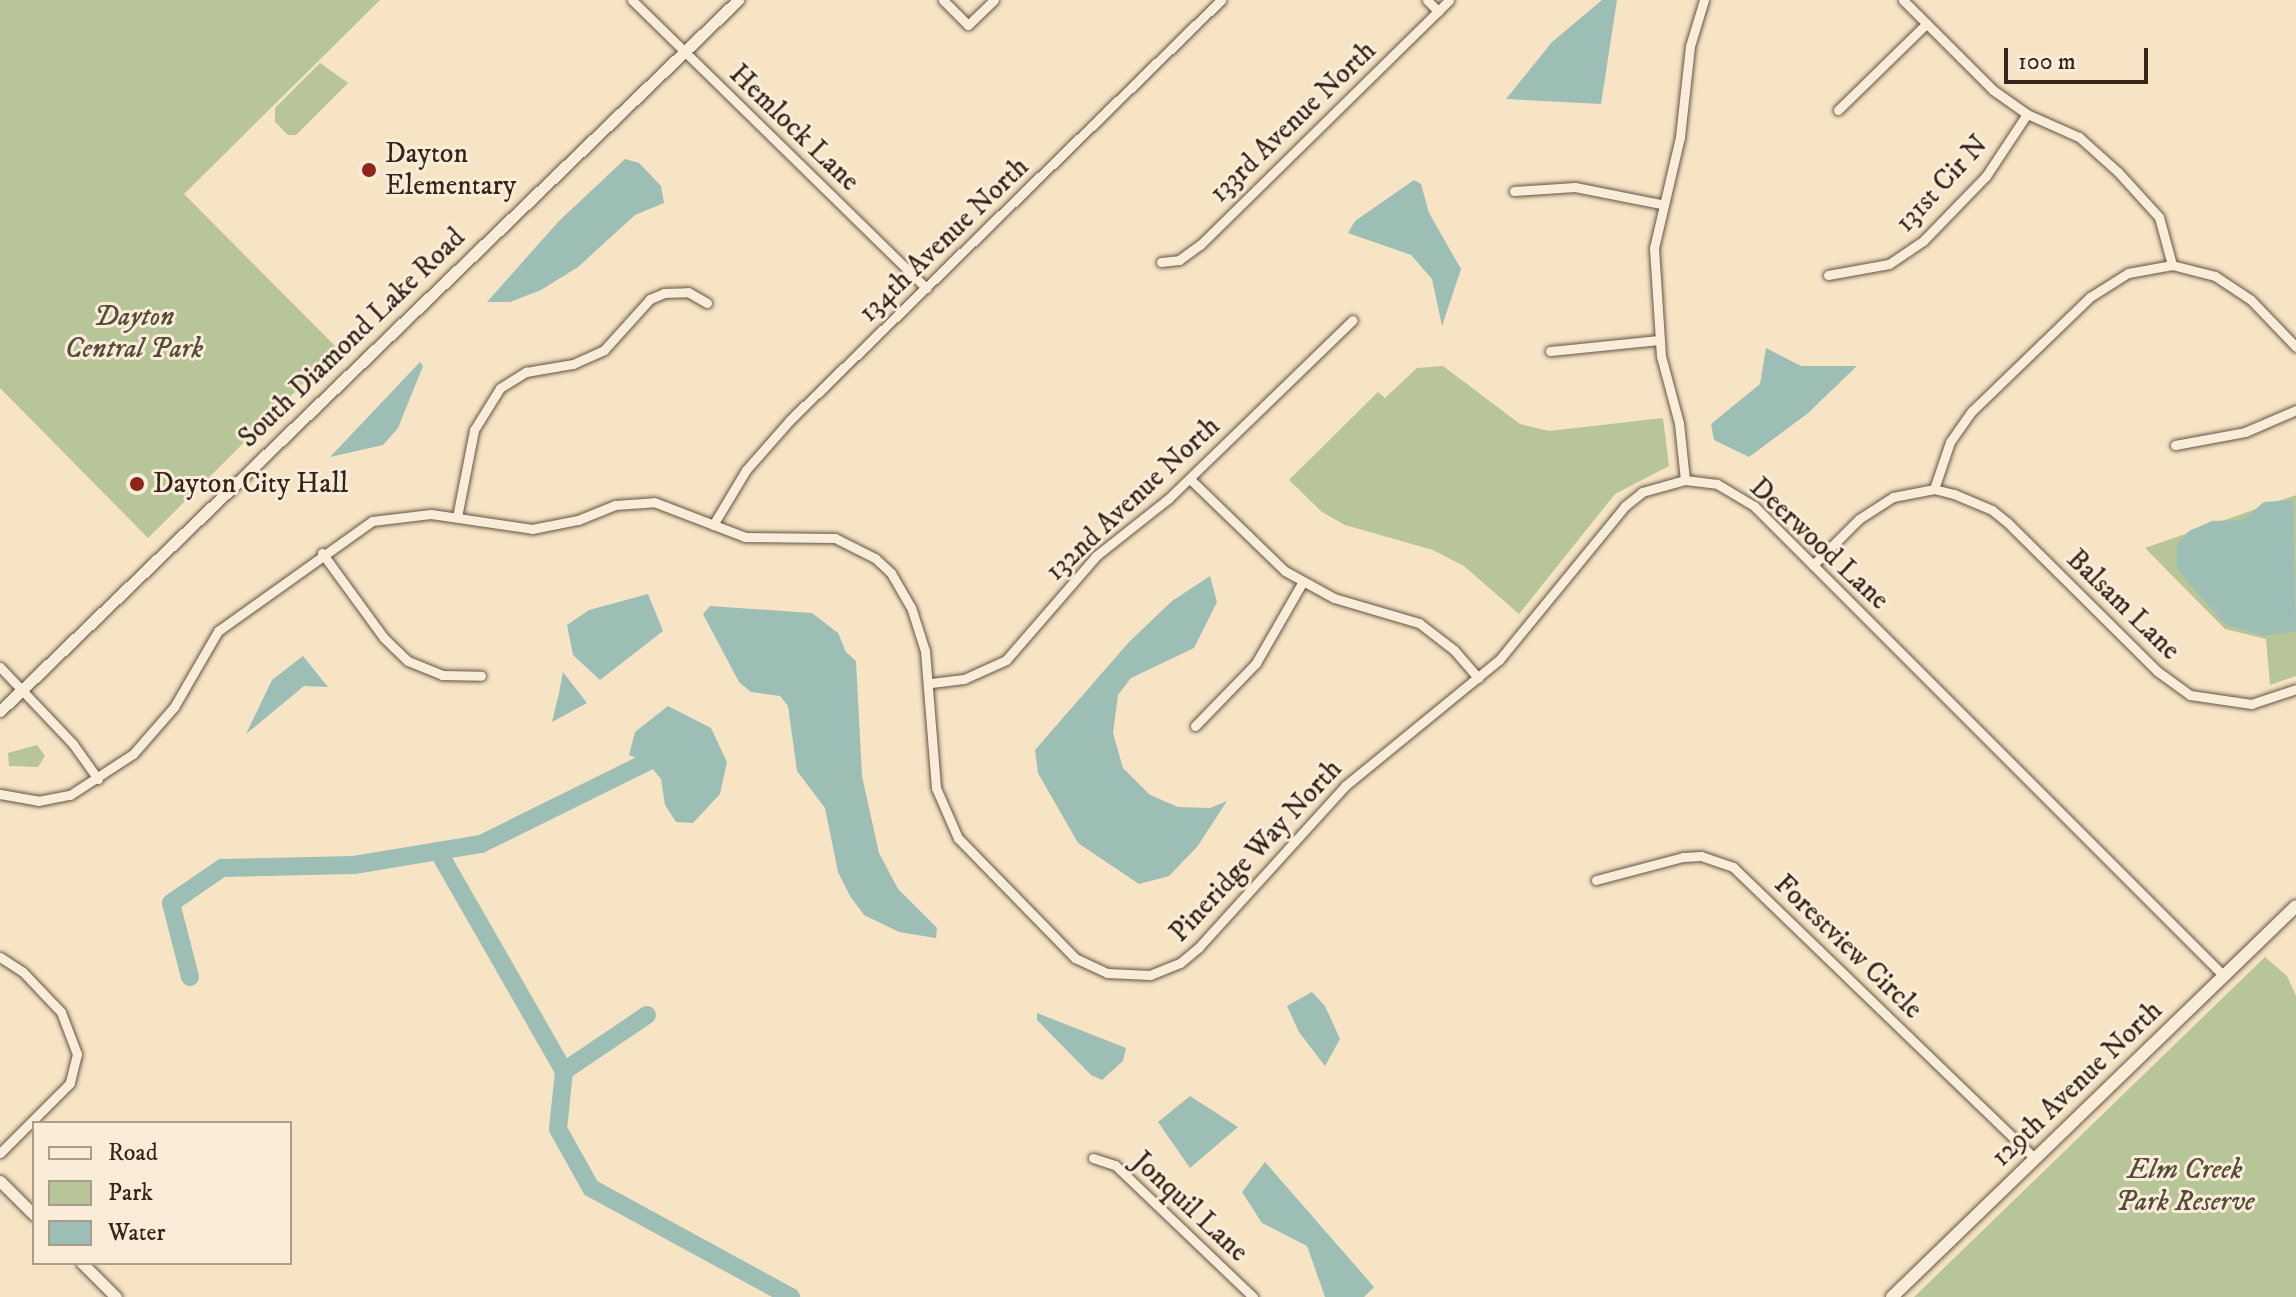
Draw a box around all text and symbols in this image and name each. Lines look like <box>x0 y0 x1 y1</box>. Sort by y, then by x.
scale bar <box>2008 32 2152 82</box>
street label: 133rd Avenue North <box>1203 34 1383 210</box>
text: 100 m <box>2018 47 2076 77</box>
street label: Hemlock Lane <box>722 58 866 198</box>
street label: 131st Cir N <box>1889 128 1995 240</box>
place label: Dayton Elementary <box>385 137 516 203</box>
street label: 134th Avenue North <box>852 150 1036 330</box>
marker: Dayton Elementary <box>360 161 378 179</box>
street label: South Diamond Lake Road <box>232 221 472 455</box>
park label: Dayton Central Park <box>65 300 203 366</box>
street label: 132nd Avenue North <box>1039 410 1227 588</box>
place label: Dayton City Hall <box>153 467 348 501</box>
street label: Deerwood Lane <box>1742 471 1896 617</box>
marker: Dayton City Hall <box>128 475 146 493</box>
street label: Balsam Lane <box>2059 543 2187 667</box>
street label: Pineridge Way North <box>1163 753 1349 949</box>
street label: Forestview Circle <box>1767 868 1929 1026</box>
street label: 129th Avenue North <box>1985 994 2169 1174</box>
legend <box>32 1121 292 1265</box>
text: Road <box>108 1138 158 1168</box>
street label: Jonquil Lane <box>1125 1145 1255 1269</box>
park label: Elm Creek Park Reserve <box>2115 1153 2255 1219</box>
text: Park <box>108 1178 153 1208</box>
text: Water <box>108 1218 165 1248</box>

